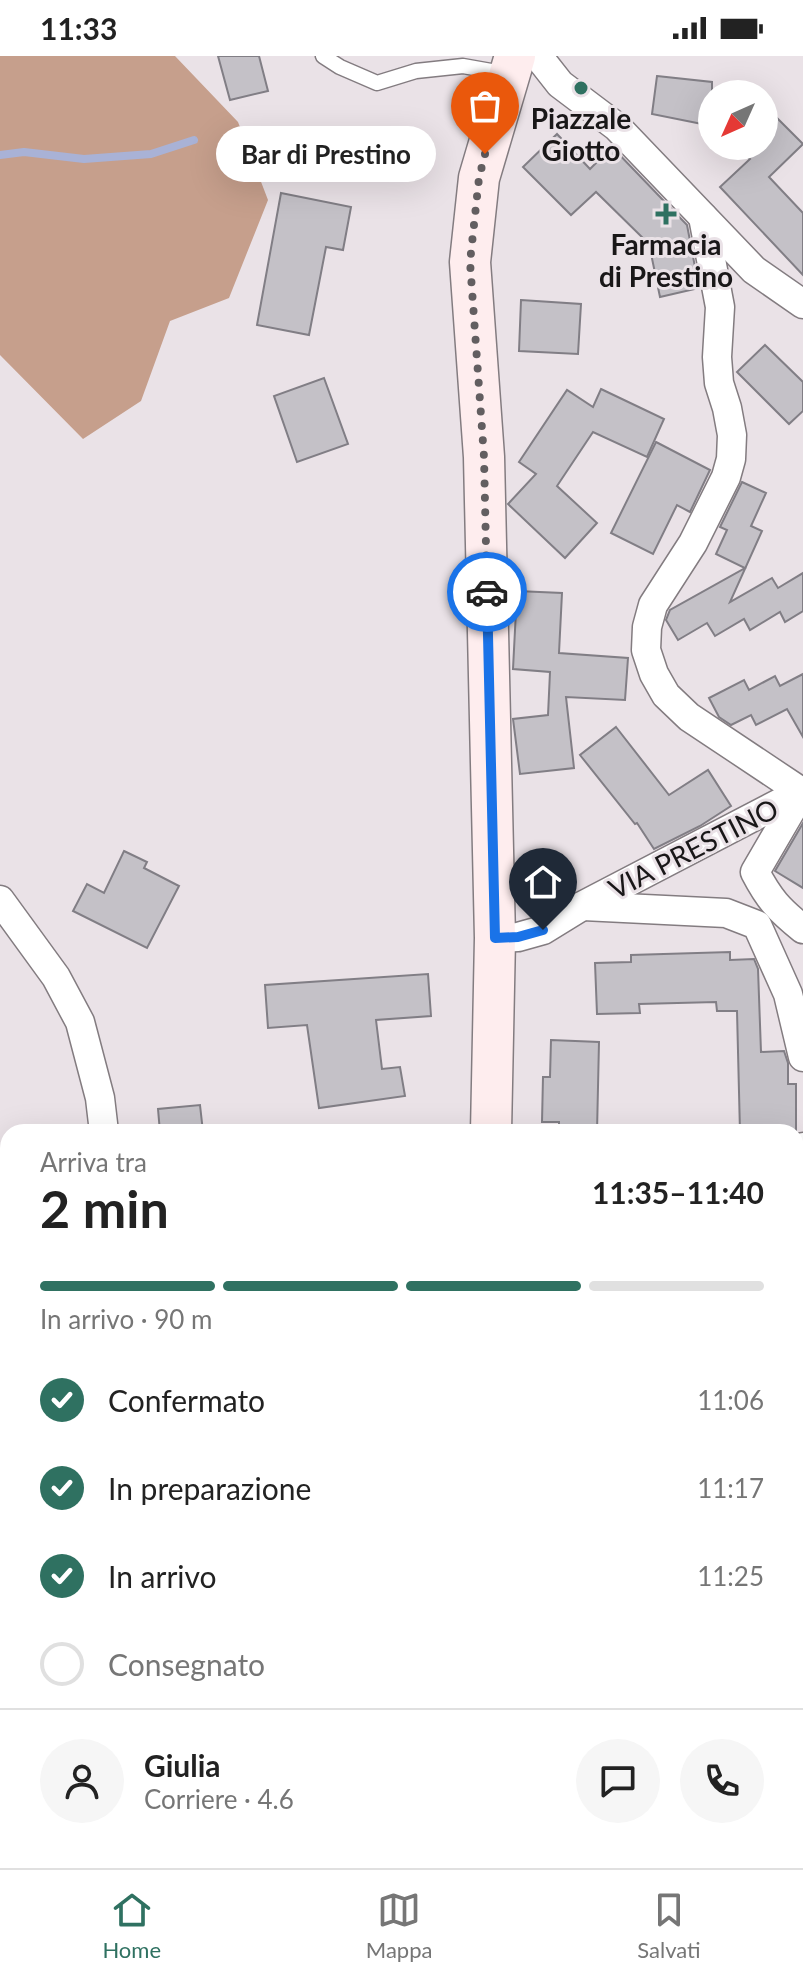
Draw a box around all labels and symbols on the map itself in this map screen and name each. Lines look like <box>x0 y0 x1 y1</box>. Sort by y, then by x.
pin <box>451 72 519 154</box>
marker: Piazzale Giotto <box>572 79 590 97</box>
north arrow <box>698 80 778 160</box>
place label: Piazzale Giotto <box>531 101 631 167</box>
callout: Bar di Prestino <box>217 126 437 182</box>
marker: Farmacia di Prestino <box>657 205 675 223</box>
place label: Farmacia di Prestino <box>599 227 733 293</box>
courier <box>447 552 527 632</box>
street label: VIA PRESTINO <box>602 791 784 905</box>
pin <box>509 848 577 930</box>

